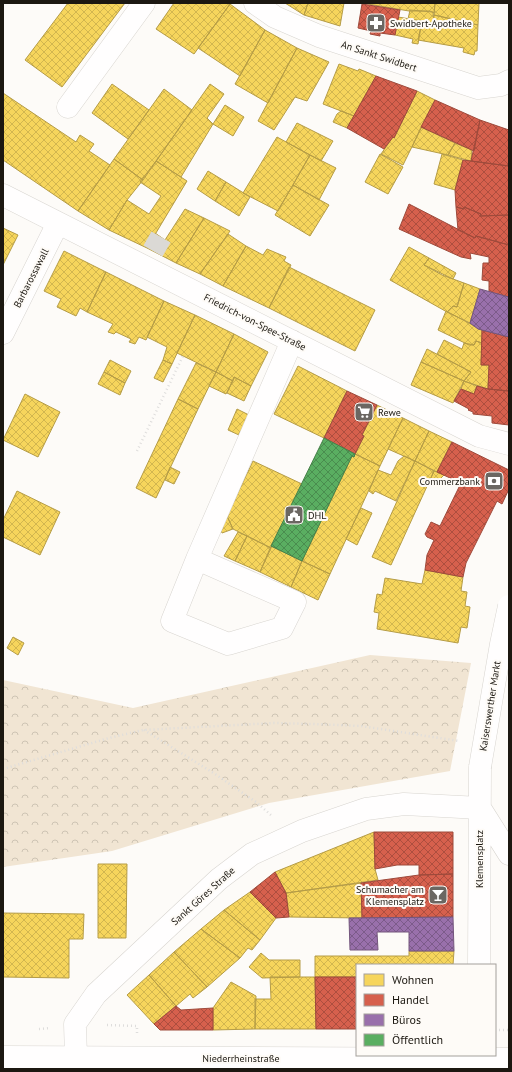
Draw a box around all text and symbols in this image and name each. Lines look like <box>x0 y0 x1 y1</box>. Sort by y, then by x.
pharmacy icon: Swidbert-Apotheke <box>365 12 387 34</box>
place label: Swidbert-Apotheke <box>390 17 472 30</box>
street label: An Sankt Swidbert <box>339 38 419 75</box>
street label: Barbarossawall <box>10 246 52 310</box>
street label: Friedrich-von-Spee-Straße <box>202 291 308 353</box>
supermarket icon: Rewe <box>353 401 375 423</box>
place label: Rewe <box>378 406 401 419</box>
bank icon: Commerzbank <box>483 470 505 492</box>
place label: Commerzbank <box>419 475 480 488</box>
public building icon: DHL <box>283 504 305 526</box>
place label: DHL <box>308 509 326 522</box>
street label: Kaiserswerther Markt <box>476 660 504 752</box>
street label: Klemensplatz <box>473 830 486 888</box>
street label: Sankt Göres Straße <box>168 864 238 928</box>
place label: Schumacher am Klemensplatz <box>356 883 424 908</box>
bar icon: Schumacher am Klemensplatz <box>427 884 449 906</box>
legend <box>356 964 496 1056</box>
text: Wohnen <box>392 972 434 987</box>
text: Handel <box>392 992 429 1007</box>
text: Büros <box>392 1012 421 1027</box>
text: Öffentlich <box>392 1032 443 1047</box>
street label: Niederrheinstraße <box>202 1052 280 1065</box>

